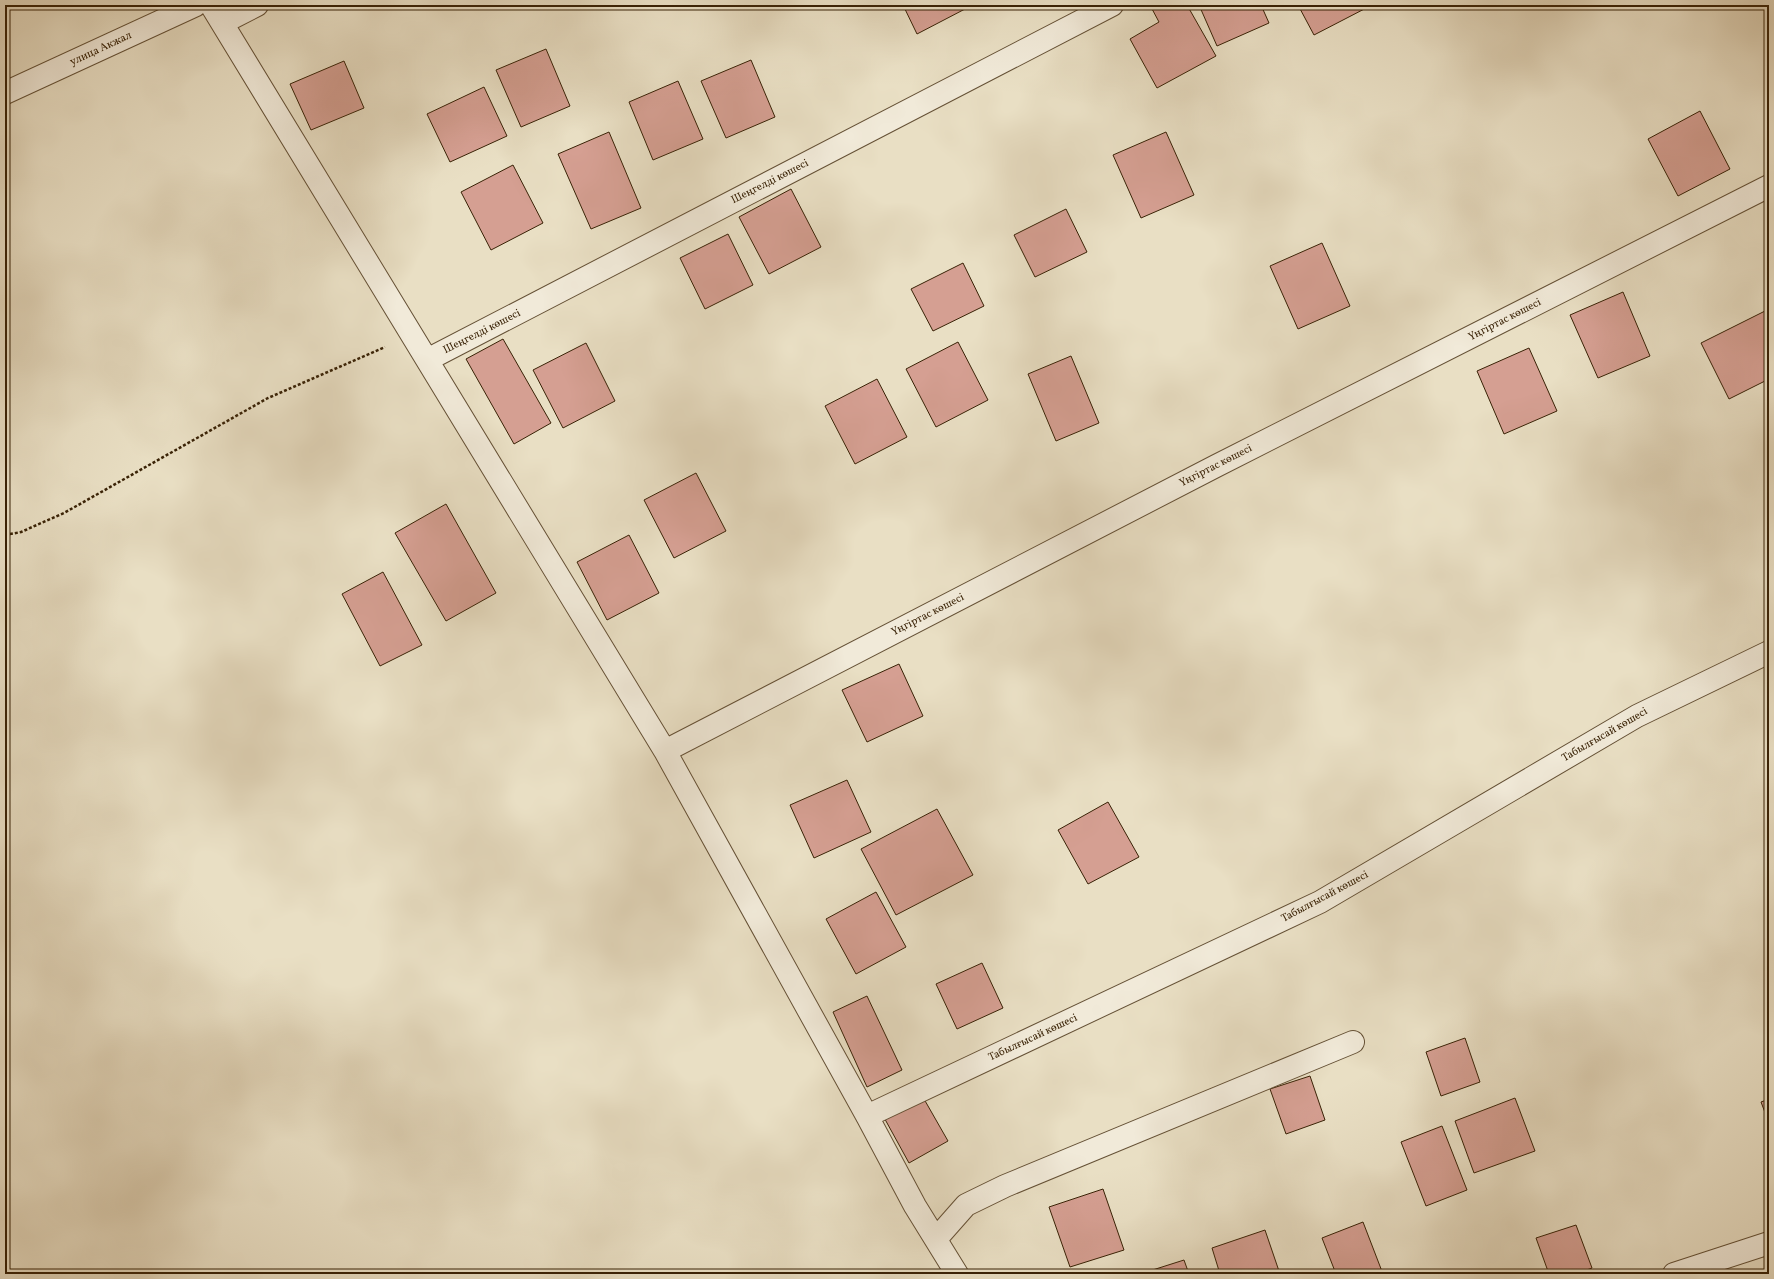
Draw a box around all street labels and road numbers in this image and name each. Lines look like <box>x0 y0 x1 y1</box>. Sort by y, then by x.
street label: улица Акжал <box>68 28 134 70</box>
street label: Шеңгелді көшесі <box>729 156 811 208</box>
street label: Үңгіртас көшесі <box>1466 295 1544 345</box>
street label: Шеңгелді көшесі <box>441 306 523 358</box>
street label: Үңгіртас көшесі <box>1177 441 1255 491</box>
street label: Үңгіртас көшесі <box>889 590 967 640</box>
street label: Табылғысай көшесі <box>1559 704 1651 766</box>
street label: Табылғысай көшесі <box>1279 868 1371 926</box>
street label: Табылғысай көшесі <box>986 1011 1080 1065</box>

